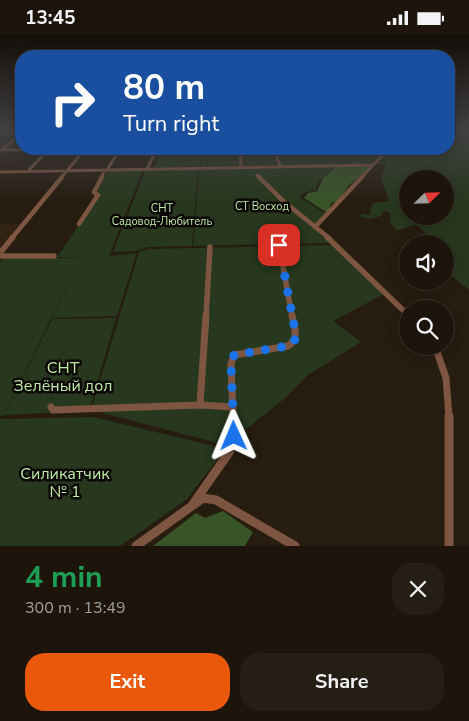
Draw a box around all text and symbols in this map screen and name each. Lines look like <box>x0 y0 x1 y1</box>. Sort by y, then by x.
text: 13:45 <box>25 5 75 31</box>
text: 80 m <box>123 64 205 111</box>
icon: right <box>40 70 105 135</box>
text: Turn right <box>123 109 219 139</box>
north arrow <box>399 170 454 225</box>
map controls <box>399 170 454 355</box>
park label: СТ Восход <box>235 199 290 214</box>
park label: СНТ Садовод-Любитель <box>112 201 212 229</box>
pin <box>258 224 300 266</box>
icon: arrive <box>265 231 293 259</box>
button: sound <box>399 235 454 290</box>
button: search <box>399 300 454 355</box>
park label: СНТ Зелёный дол <box>14 357 112 397</box>
position arrow <box>207 409 259 461</box>
park label: Силикатчик № 1 <box>20 463 110 503</box>
text: 4 min <box>25 557 103 598</box>
button: close <box>392 563 444 615</box>
text: 300 m · 13:49 <box>25 597 126 619</box>
button: Exit <box>25 653 230 711</box>
button: Share <box>240 653 444 711</box>

